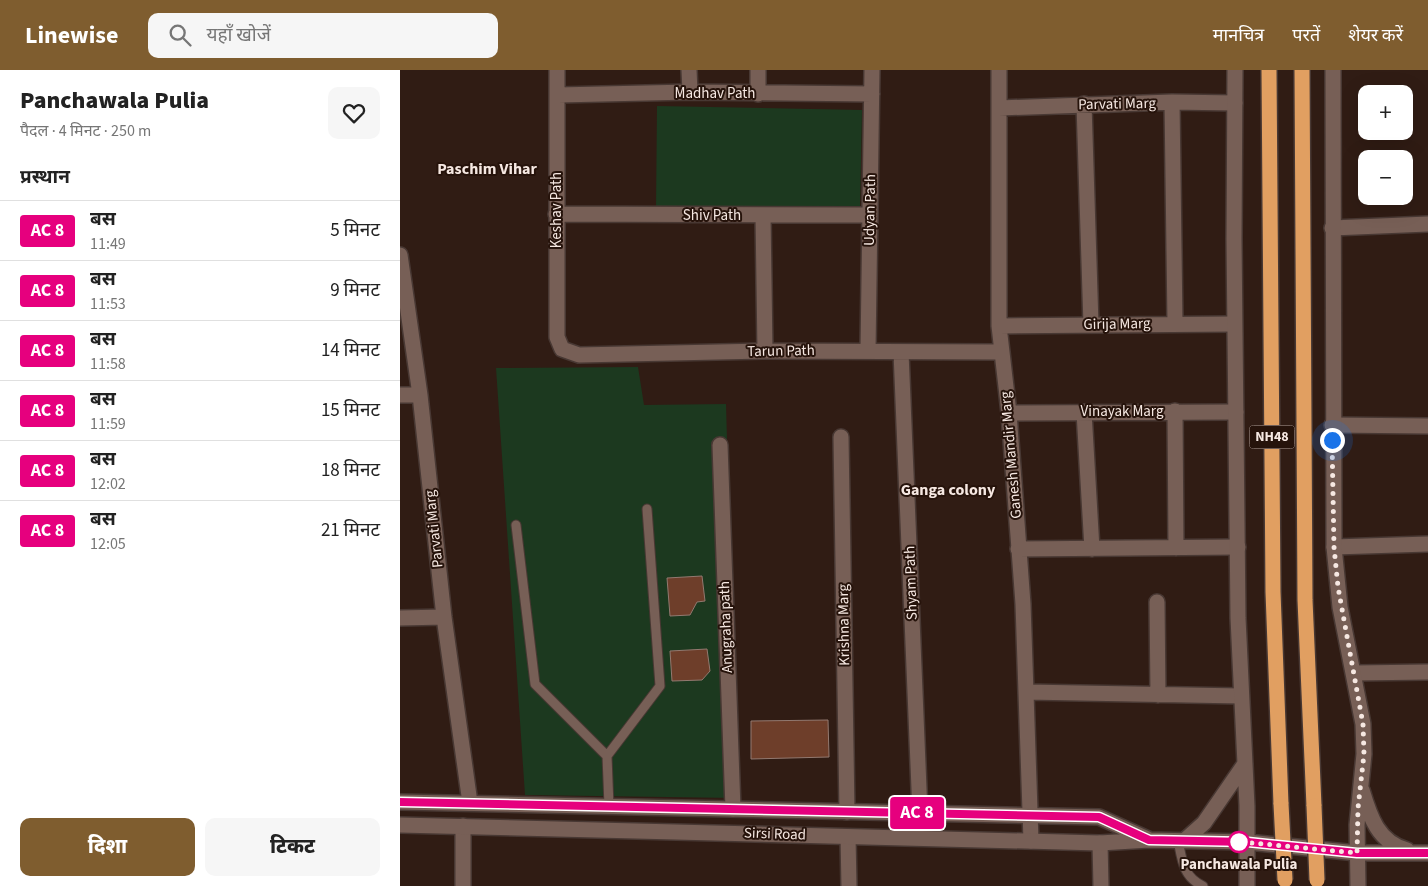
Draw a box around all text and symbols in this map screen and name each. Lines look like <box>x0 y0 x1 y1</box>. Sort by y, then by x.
search box <box>148 13 498 58</box>
text: Linewise <box>25 18 118 53</box>
icon: search <box>166 21 194 49</box>
text: यहाँ खोजें <box>206 22 271 49</box>
text: मानचित्र <box>1213 23 1264 48</box>
text: परतें <box>1292 23 1320 48</box>
text: शेयर करें <box>1348 23 1403 48</box>
text: Panchawala Pulia <box>20 83 209 118</box>
street label: Madhav Path <box>675 83 755 104</box>
map controls <box>1358 85 1413 205</box>
button: + <box>1358 85 1413 140</box>
button: heart <box>328 87 380 139</box>
street label: Parvati Marg <box>1078 93 1157 115</box>
text: पैदल · 4 मिनट · 250 m <box>20 120 151 142</box>
button: − <box>1358 150 1413 205</box>
district label: Paschim Vihar <box>437 158 537 180</box>
text: प्रस्थान <box>20 164 70 191</box>
street label: Keshav Path <box>546 172 567 248</box>
street label: Udyan Path <box>859 174 881 246</box>
street label: Shiv Path <box>683 205 741 226</box>
text: बस <box>90 206 116 233</box>
text: 5 मिनट <box>330 217 380 244</box>
text: AC 8 <box>31 218 64 243</box>
text: 11:49 <box>90 233 126 255</box>
text: बस <box>90 266 116 293</box>
text: 9 मिनट <box>330 277 380 304</box>
text: AC 8 <box>31 278 64 303</box>
text: 11:53 <box>90 293 126 315</box>
street label: Girija Marg <box>1083 313 1151 335</box>
text: बस <box>90 326 116 353</box>
text: 14 मिनट <box>321 337 380 364</box>
text: AC 8 <box>31 338 64 363</box>
street label: Tarun Path <box>747 340 815 362</box>
text: 11:58 <box>90 353 126 375</box>
text: बस <box>90 386 116 413</box>
street label: Ganesh Mandir Marg <box>995 390 1027 520</box>
text: 15 मिनट <box>321 397 380 424</box>
text: AC 8 <box>31 398 64 423</box>
street label: Vinayak Marg <box>1081 401 1164 422</box>
text: 11:59 <box>90 413 126 435</box>
road number: NH48 <box>1250 426 1294 448</box>
your location <box>1320 428 1345 453</box>
text: बस <box>90 446 116 473</box>
text: 18 मिनट <box>321 457 380 484</box>
text: AC 8 <box>31 458 64 483</box>
text: 12:02 <box>90 473 126 495</box>
district label: Ganga colony <box>901 479 996 501</box>
street label: Parvati Marg <box>419 489 449 569</box>
text: बस <box>90 506 116 533</box>
text: 21 मिनट <box>321 517 380 544</box>
text: AC 8 <box>31 518 64 543</box>
text: 12:05 <box>90 533 126 555</box>
street label: Shyam Path <box>899 545 923 621</box>
street label: Anugraha path <box>714 581 738 673</box>
street label: Krishna Marg <box>833 583 855 666</box>
line badge: AC 8 <box>882 797 952 829</box>
text: AC 8 <box>900 800 934 825</box>
button: दिशा <box>20 818 195 876</box>
button: टिकट <box>205 818 380 876</box>
street label: Sirsi Road <box>744 822 806 846</box>
marker: Panchawala Pulia <box>1228 831 1250 853</box>
place label: Panchawala Pulia <box>1181 854 1297 875</box>

